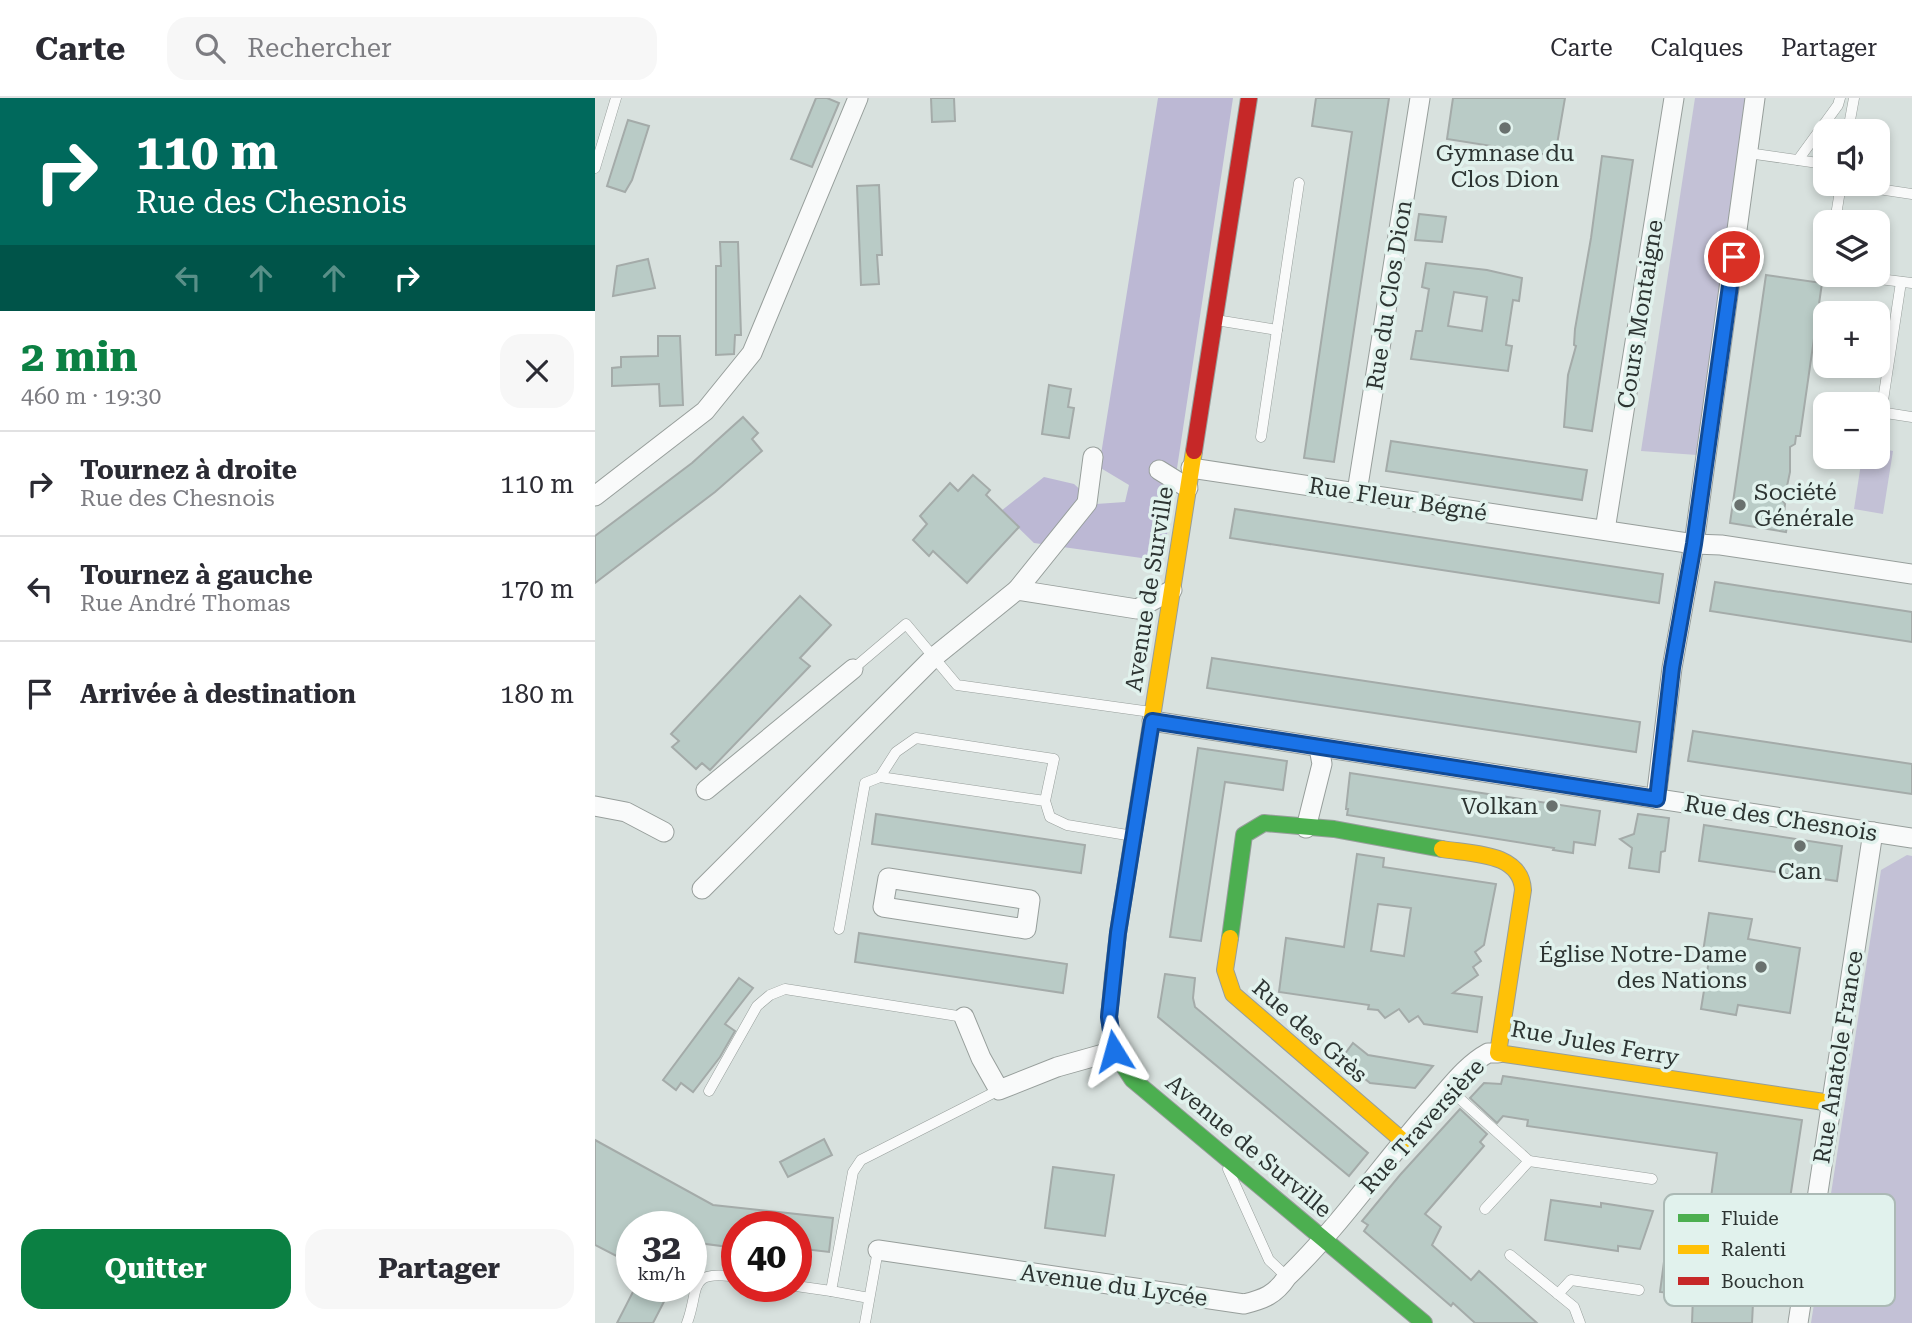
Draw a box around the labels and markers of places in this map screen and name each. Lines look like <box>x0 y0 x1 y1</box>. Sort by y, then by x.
marker: Gymnase du Clos Dion <box>1497 120 1513 136</box>
place label: Gymnase du Clos Dion <box>1436 140 1574 193</box>
pin <box>1704 227 1764 287</box>
place label: Société Générale <box>1754 479 1854 532</box>
marker: Société Générale <box>1732 497 1748 513</box>
place label: Volkan <box>1461 793 1538 820</box>
marker: Volkan <box>1544 798 1560 814</box>
marker: Can <box>1792 838 1808 854</box>
place label: Can <box>1778 858 1822 885</box>
place label: Église Notre-Dame des Nations <box>1539 941 1747 994</box>
marker: Église Notre-Dame des Nations <box>1753 959 1769 975</box>

